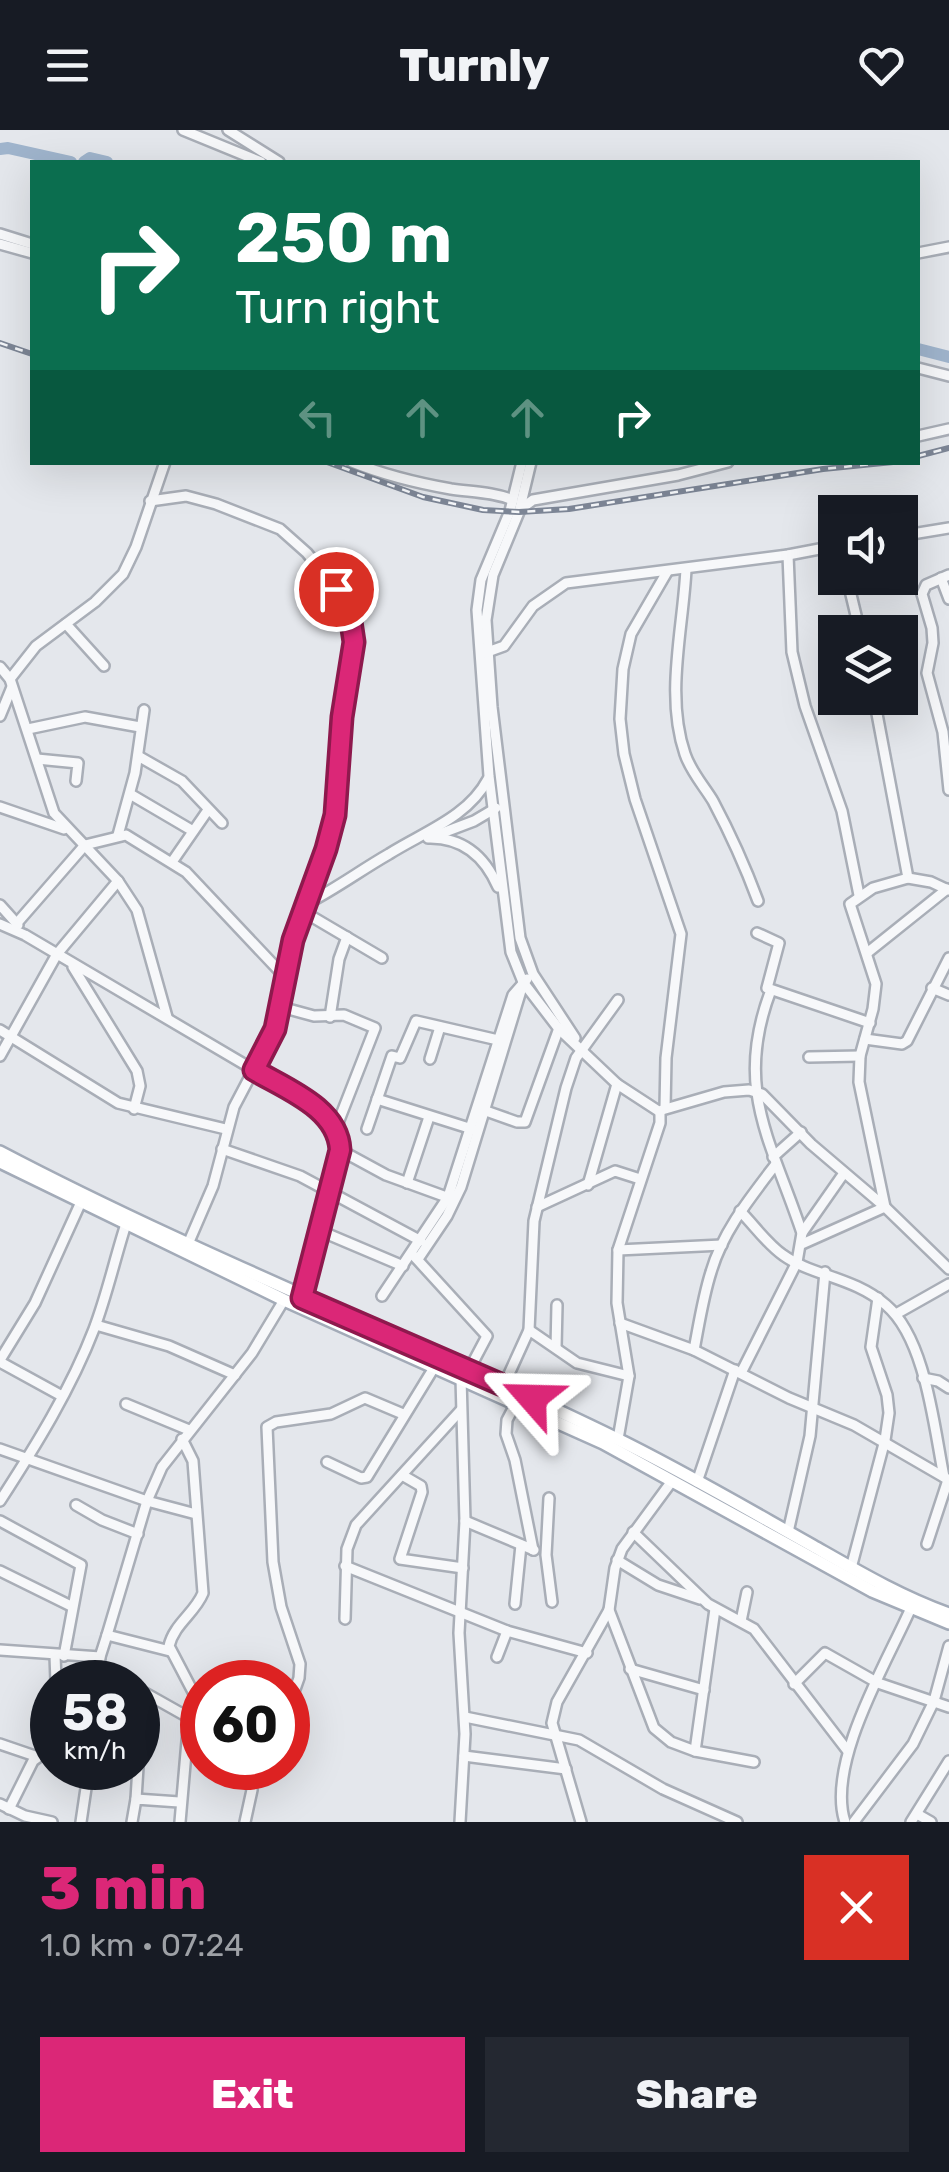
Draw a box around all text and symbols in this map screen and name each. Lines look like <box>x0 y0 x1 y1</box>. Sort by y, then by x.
icon: menu <box>40 38 95 93</box>
icon: heart <box>854 38 909 93</box>
text: Turnly <box>399 39 550 92</box>
text: 250 m <box>235 197 452 280</box>
icon: right <box>70 200 200 330</box>
text: Turn right <box>235 281 439 334</box>
icon: left <box>290 390 345 445</box>
icon: ahead <box>395 390 450 445</box>
icon: ahead <box>500 390 555 445</box>
icon: right <box>605 390 660 445</box>
map controls <box>818 495 918 715</box>
button: sound <box>818 495 918 595</box>
pin <box>294 547 379 632</box>
icon: arrive <box>309 562 364 617</box>
button: layers <box>818 615 918 715</box>
position arrow <box>480 1346 584 1450</box>
speed limit sign: 60 <box>180 1660 310 1790</box>
text: 58 <box>62 1683 128 1743</box>
text: km/h <box>64 1736 126 1765</box>
text: 3 min <box>40 1853 206 1924</box>
button: close <box>804 1855 909 1960</box>
text: 1.0 km · 07:24 <box>40 1926 244 1964</box>
button: Exit <box>40 2037 465 2152</box>
button: Share <box>485 2037 909 2152</box>

